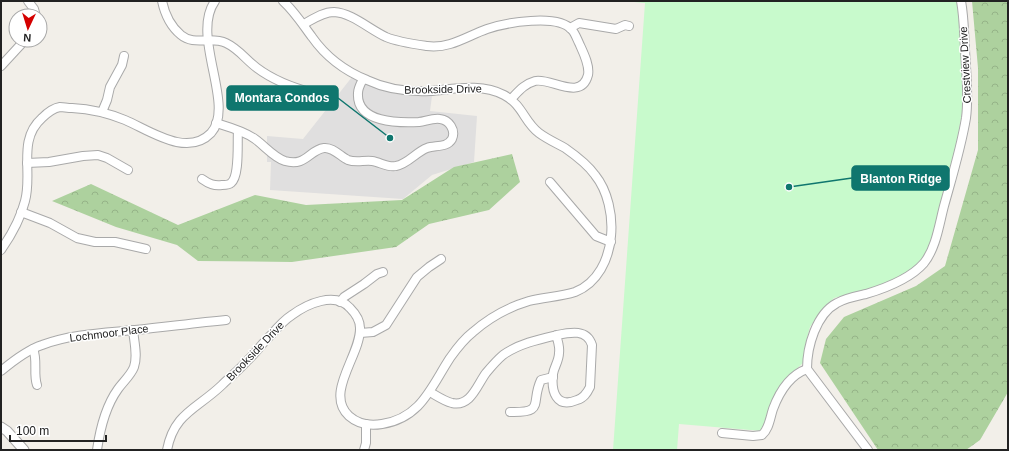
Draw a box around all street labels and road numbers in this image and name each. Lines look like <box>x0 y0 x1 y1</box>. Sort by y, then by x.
street label: Crestview Drive <box>957 26 973 104</box>
street label: Brookside Drive <box>404 82 482 96</box>
street label: Brookside Drive <box>224 319 286 383</box>
street label: Lochmoor Place <box>69 322 149 344</box>

